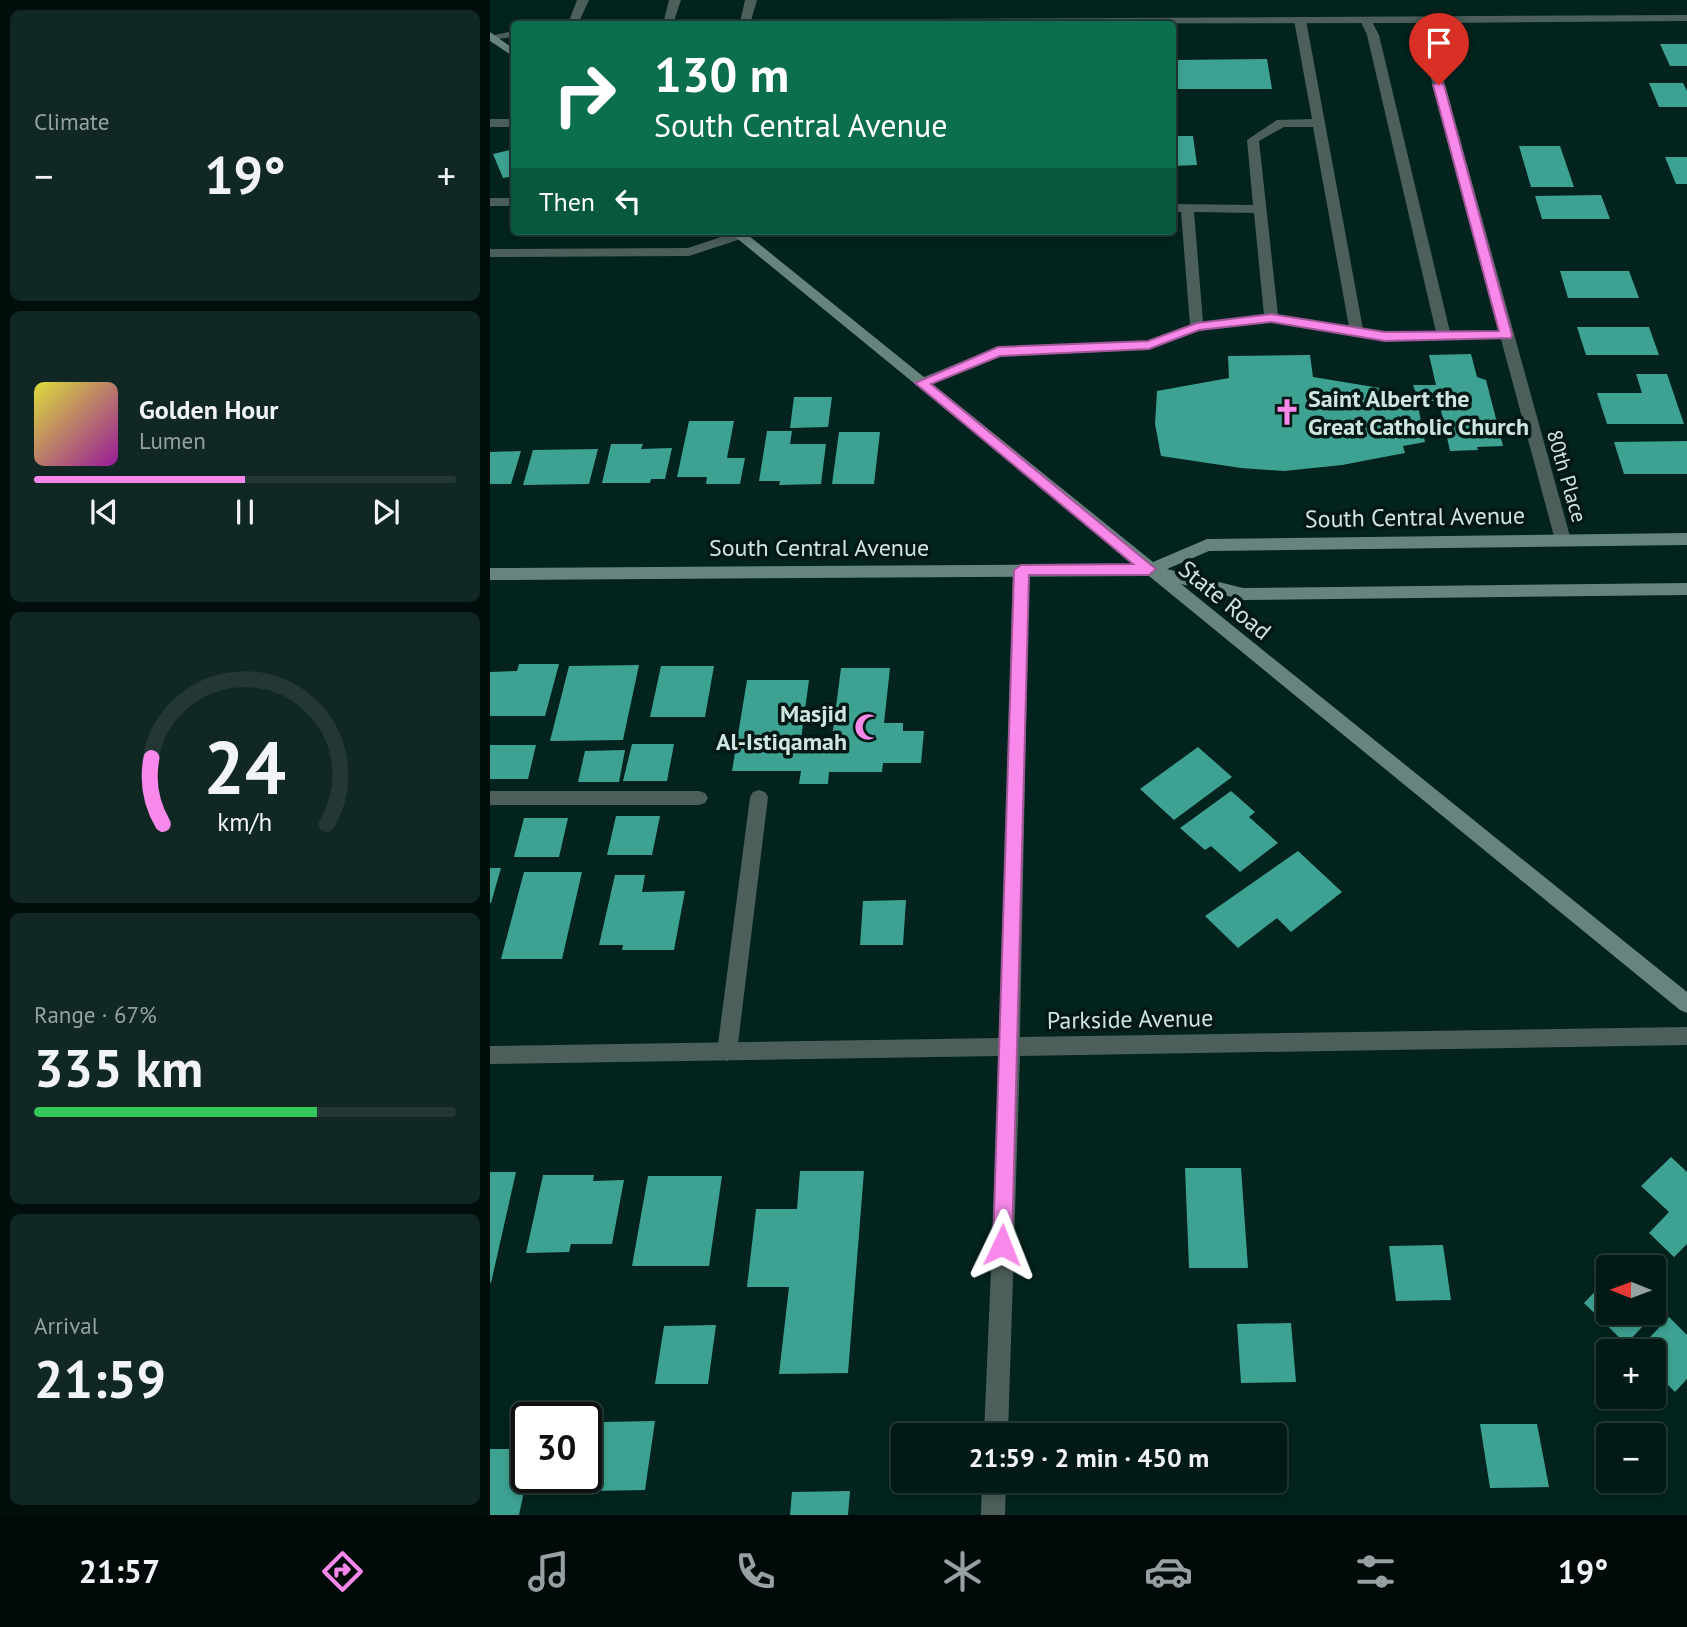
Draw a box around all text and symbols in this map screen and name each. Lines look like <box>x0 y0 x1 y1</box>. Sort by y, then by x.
pin <box>1409 13 1469 85</box>
icon: arrive <box>1420 24 1458 62</box>
text: 130 m <box>654 42 789 106</box>
icon: right <box>539 49 630 140</box>
text: South Central Avenue <box>654 104 948 146</box>
text: Climate <box>34 107 109 136</box>
text: 19° <box>204 141 286 208</box>
text: − <box>34 151 53 200</box>
text: + <box>437 151 456 200</box>
icon: left <box>609 182 647 220</box>
text: Then <box>539 185 595 218</box>
place label: Saint Albert the Great Catholic Church <box>1308 383 1529 442</box>
text: Golden Hour <box>139 393 278 426</box>
church icon: Saint Albert the Great Catholic Church <box>1272 397 1302 427</box>
text: Lumen <box>139 426 206 455</box>
street label: 80th Place <box>1541 427 1593 525</box>
icon: previous <box>85 493 123 531</box>
icon: pause <box>226 493 264 531</box>
icon: next <box>367 493 405 531</box>
street label: South Central Avenue <box>1305 500 1525 534</box>
street label: South Central Avenue <box>709 532 929 563</box>
street label: State Road <box>1172 553 1278 647</box>
place label: Masjid Al-Istiqamah <box>716 698 847 757</box>
mosque icon: Masjid Al-Istiqamah <box>853 712 883 742</box>
text: 24 <box>204 720 286 814</box>
text: km/h <box>218 805 272 837</box>
text: Range · 67% <box>34 1000 157 1029</box>
street label: Parkside Avenue <box>1047 1002 1213 1036</box>
text: 335 km <box>34 1034 203 1101</box>
position arrow <box>965 1208 1039 1282</box>
north arrow <box>1596 1255 1666 1325</box>
map controls <box>1596 1255 1666 1493</box>
text: Arrival <box>34 1311 98 1340</box>
button: + <box>1596 1339 1666 1409</box>
text: 21:59 <box>34 1345 166 1412</box>
speed limit sign: 30 <box>511 1402 602 1493</box>
button: − <box>1596 1423 1666 1493</box>
text: 21:59 · 2 min · 450 m <box>969 1441 1209 1474</box>
icon: directions <box>318 1547 367 1596</box>
icon: music <box>524 1547 573 1596</box>
icon: phone <box>731 1547 780 1596</box>
icon: climate <box>938 1547 987 1596</box>
icon: car <box>1144 1547 1193 1596</box>
icon: filters <box>1351 1547 1400 1596</box>
text: 21:57 <box>79 1550 160 1592</box>
text: 19° <box>1558 1550 1608 1592</box>

